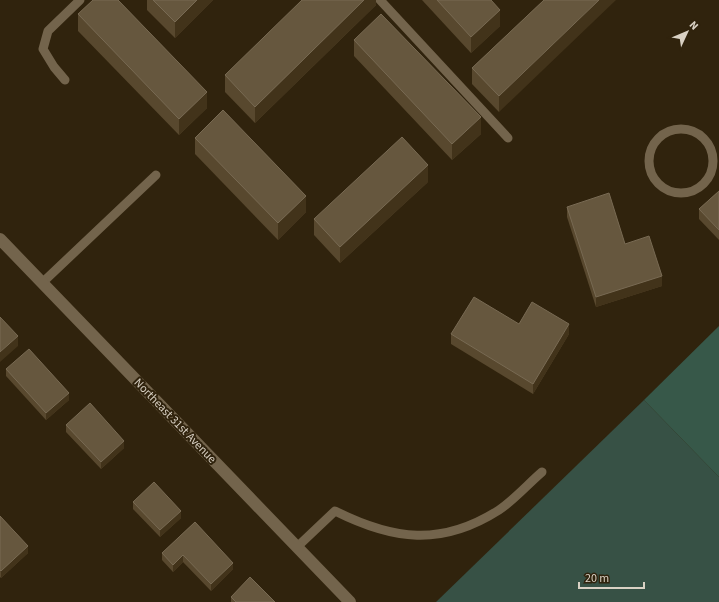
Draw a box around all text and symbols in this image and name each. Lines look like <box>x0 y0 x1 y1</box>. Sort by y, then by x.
north arrow <box>667 12 707 52</box>
text: N <box>686 18 702 33</box>
street label: Northeast 31st Avenue <box>130 375 220 467</box>
scale bar <box>579 564 644 590</box>
text: 20 m <box>585 570 609 587</box>

